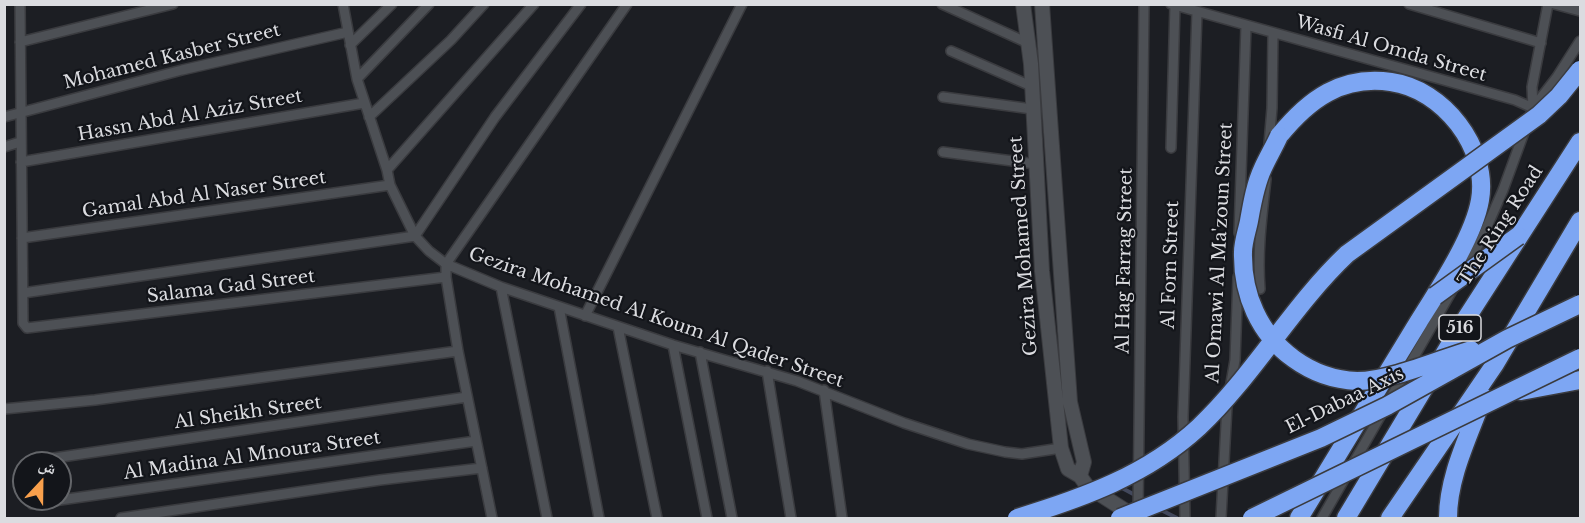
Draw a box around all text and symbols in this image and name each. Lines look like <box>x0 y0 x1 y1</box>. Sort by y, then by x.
street label: Wasfi Al Omda Street <box>1293 11 1489 87</box>
street label: Mohamed Kasber Street <box>62 20 282 94</box>
street label: Hassn Abd Al Aziz Street <box>76 86 304 146</box>
street label: Al Omawi Al Ma'zoun Street <box>1202 122 1238 384</box>
street label: Gezira Mohamed Street <box>1006 135 1042 357</box>
street label: The Ring Road <box>1454 162 1548 290</box>
street label: Gamal Abd Al Naser Street <box>81 167 327 223</box>
street label: Al Hag Farrag Street <box>1113 168 1137 354</box>
street label: Al Forn Street <box>1158 201 1184 329</box>
street label: Gezira Mohamed Al Koum Al Qader Street <box>466 243 846 393</box>
street label: Salama Gad Street <box>146 266 316 308</box>
road number: 516 <box>1439 315 1481 341</box>
street label: El-Dabaa Axis <box>1282 363 1408 439</box>
street label: Al Sheikh Street <box>173 392 323 434</box>
street label: Al Madina Al Mnoura Street <box>122 427 382 485</box>
north arrow <box>12 451 72 511</box>
text: ش <box>36 454 60 479</box>

